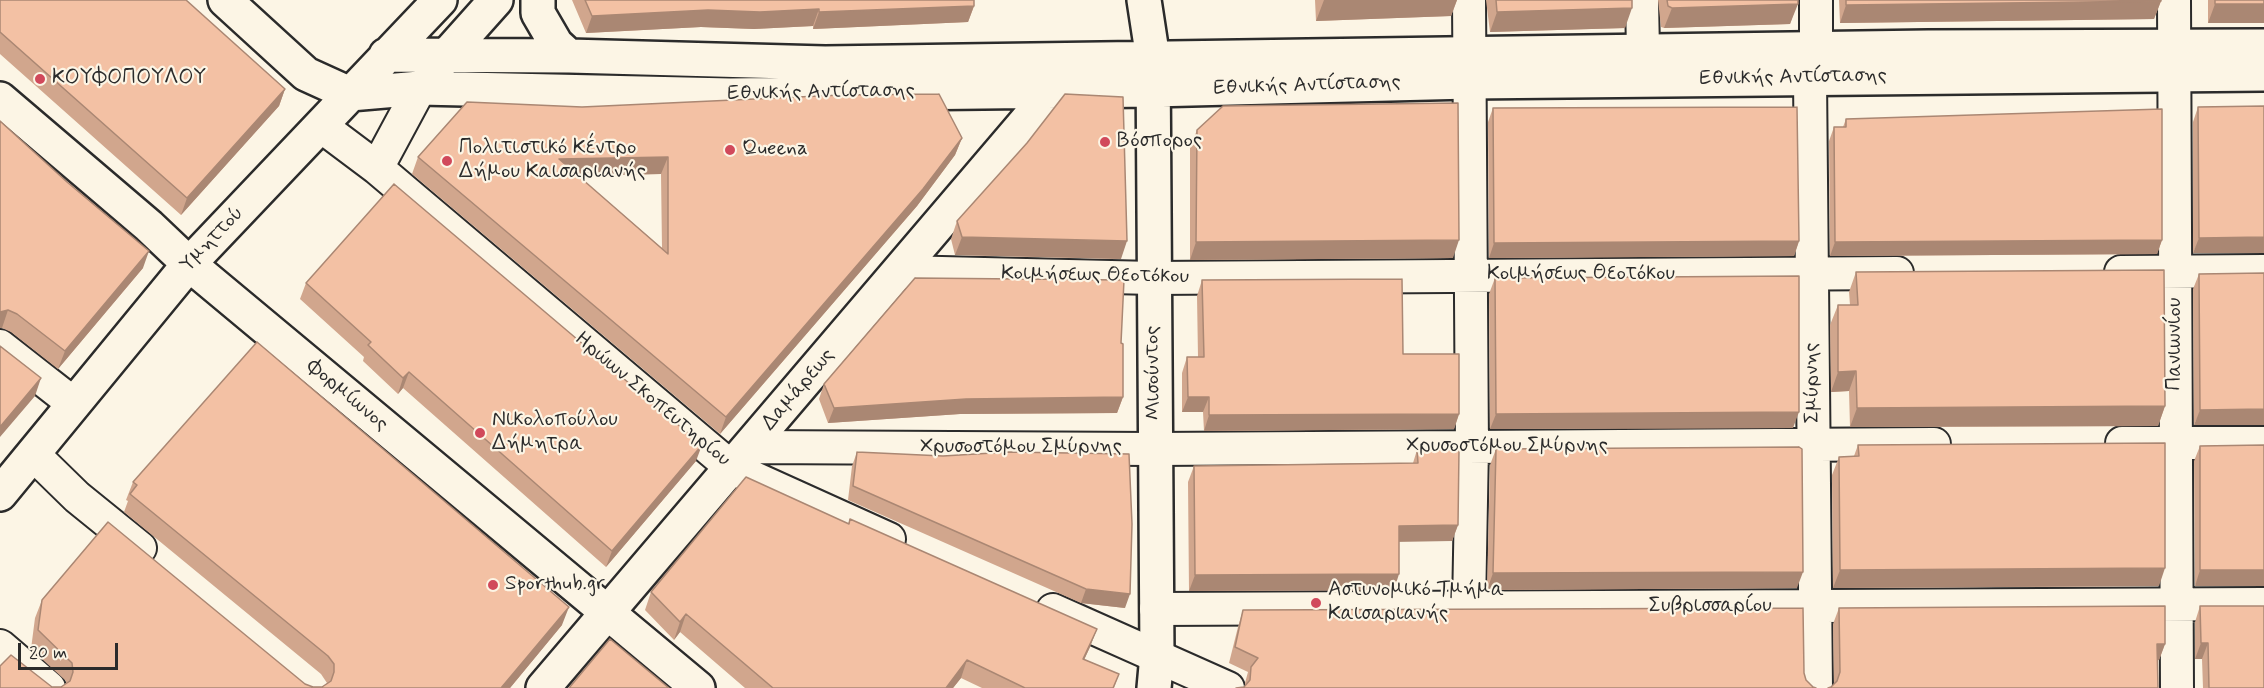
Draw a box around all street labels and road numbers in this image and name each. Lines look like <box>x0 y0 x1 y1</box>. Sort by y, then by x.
street label: Εθνικής Αντίστασης <box>1699 64 1887 92</box>
street label: Εθνικής Αντίστασης <box>1213 70 1401 102</box>
street label: Εθνικής Αντίστασης <box>727 79 915 107</box>
street label: Υμηττού <box>176 202 250 278</box>
street label: Κοιμήσεως Θεοτόκου <box>1001 262 1189 290</box>
street label: Κοιμήσεως Θεοτόκου <box>1487 262 1675 288</box>
street label: Πανιωνίου <box>2163 298 2189 390</box>
street label: Μισούντος <box>1141 325 1167 421</box>
street label: Ηρώων Σκοπευτηρίου <box>569 327 735 473</box>
street label: Σμύρνης <box>1800 342 1826 424</box>
street label: Δαμάρεως <box>757 344 841 436</box>
street label: Φορμίωνος <box>301 355 393 437</box>
street label: Χρυσοστόμου Σμύρνης <box>1406 434 1608 460</box>
street label: Χρυσοστόμου Σμύρνης <box>920 435 1122 461</box>
street label: Συβρισσαρίου <box>1648 594 1772 620</box>

